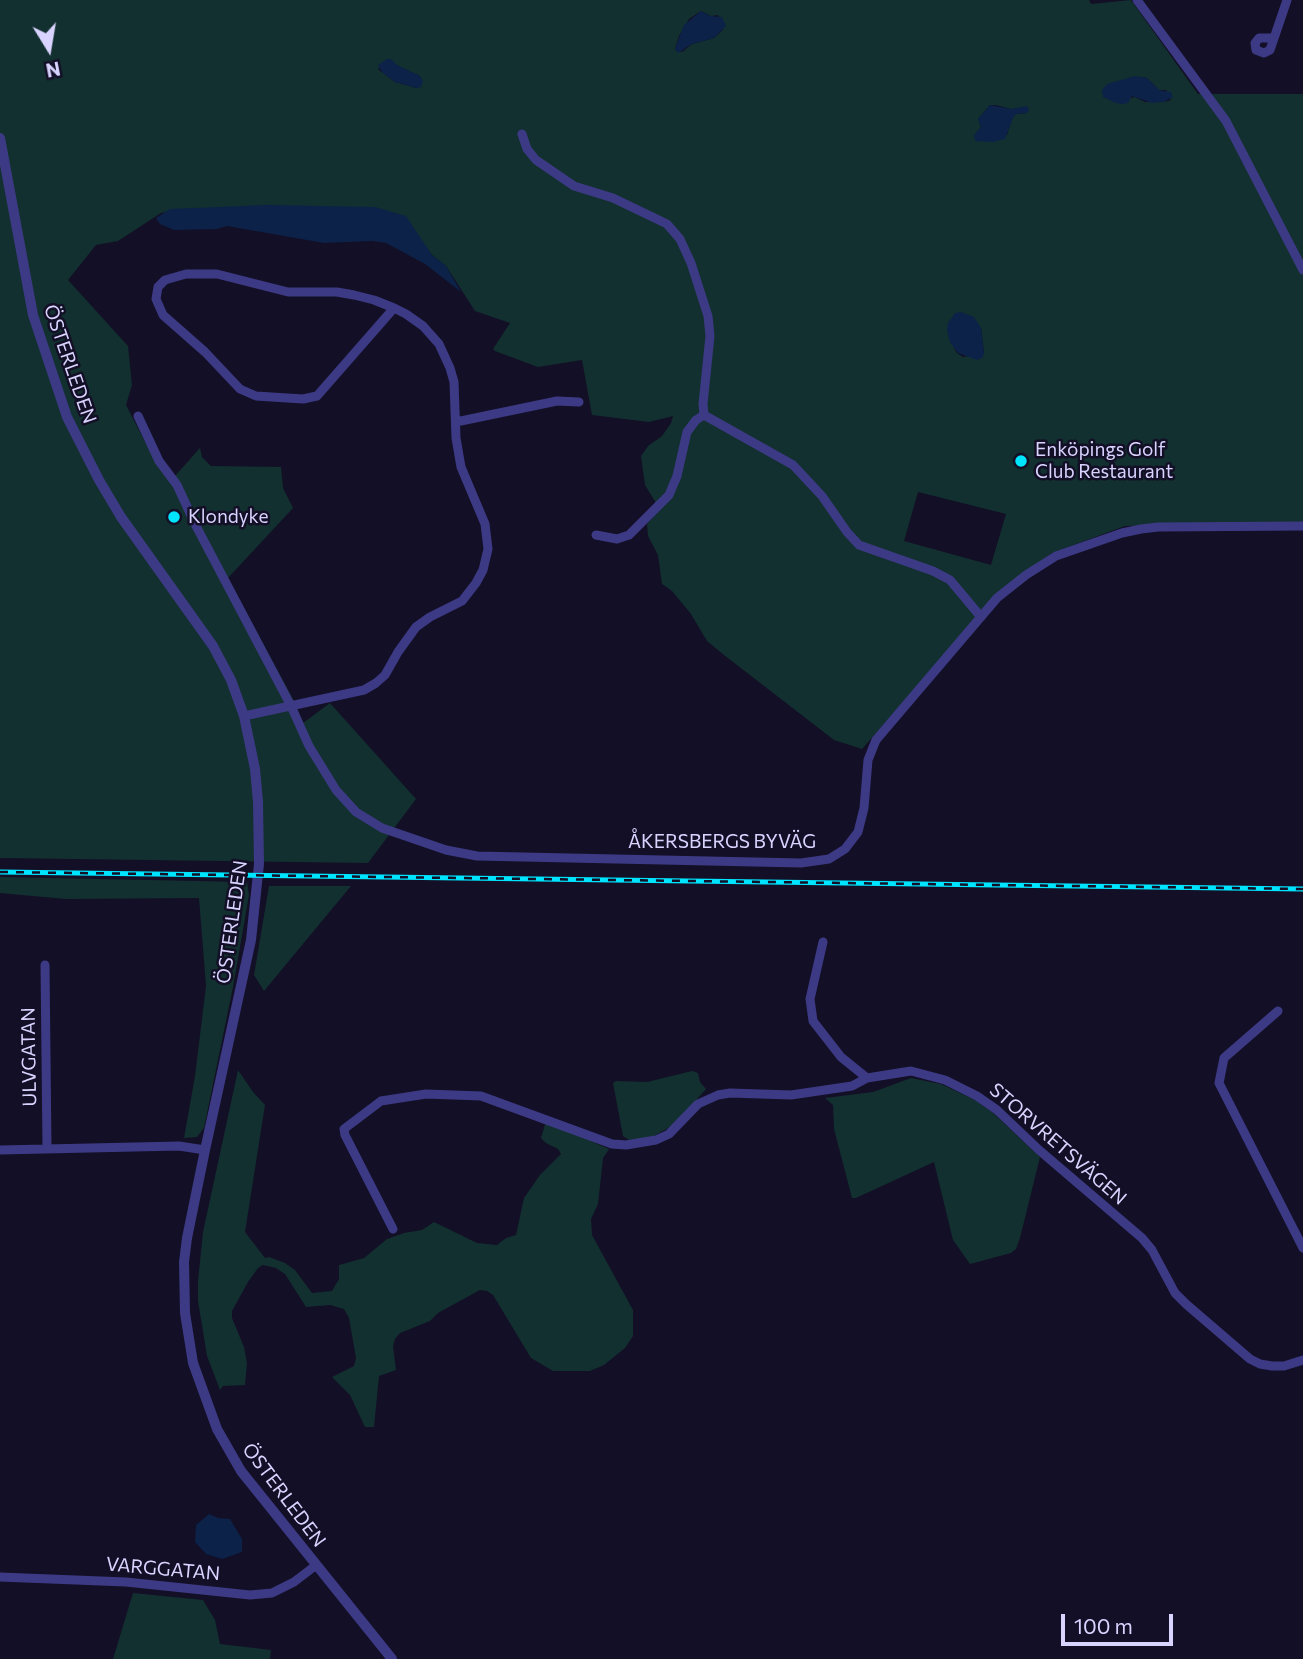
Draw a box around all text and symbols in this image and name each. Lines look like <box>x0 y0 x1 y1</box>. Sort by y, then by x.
north arrow <box>14 14 84 84</box>
text: N <box>44 57 62 83</box>
street label: ÖSTERLEDEN <box>39 301 101 427</box>
place label: Enköpings Golf Club Restaurant <box>1035 439 1173 483</box>
marker: Enköpings Golf Club Restaurant <box>1013 453 1029 469</box>
place label: Klondyke <box>188 506 269 528</box>
marker: Klondyke <box>166 509 182 525</box>
street label: ÅKERSBERGS BYVÄG <box>628 831 816 853</box>
street label: ÖSTERLEDEN <box>212 859 252 985</box>
street label: ULVGATAN <box>17 1007 41 1107</box>
street label: STORVRETSVÄGEN <box>985 1078 1131 1210</box>
street label: ÖSTERLEDEN <box>237 1438 331 1552</box>
street label: VARGGATAN <box>105 1553 221 1585</box>
scale bar <box>1065 1600 1177 1644</box>
text: 100 m <box>1074 1613 1133 1638</box>

